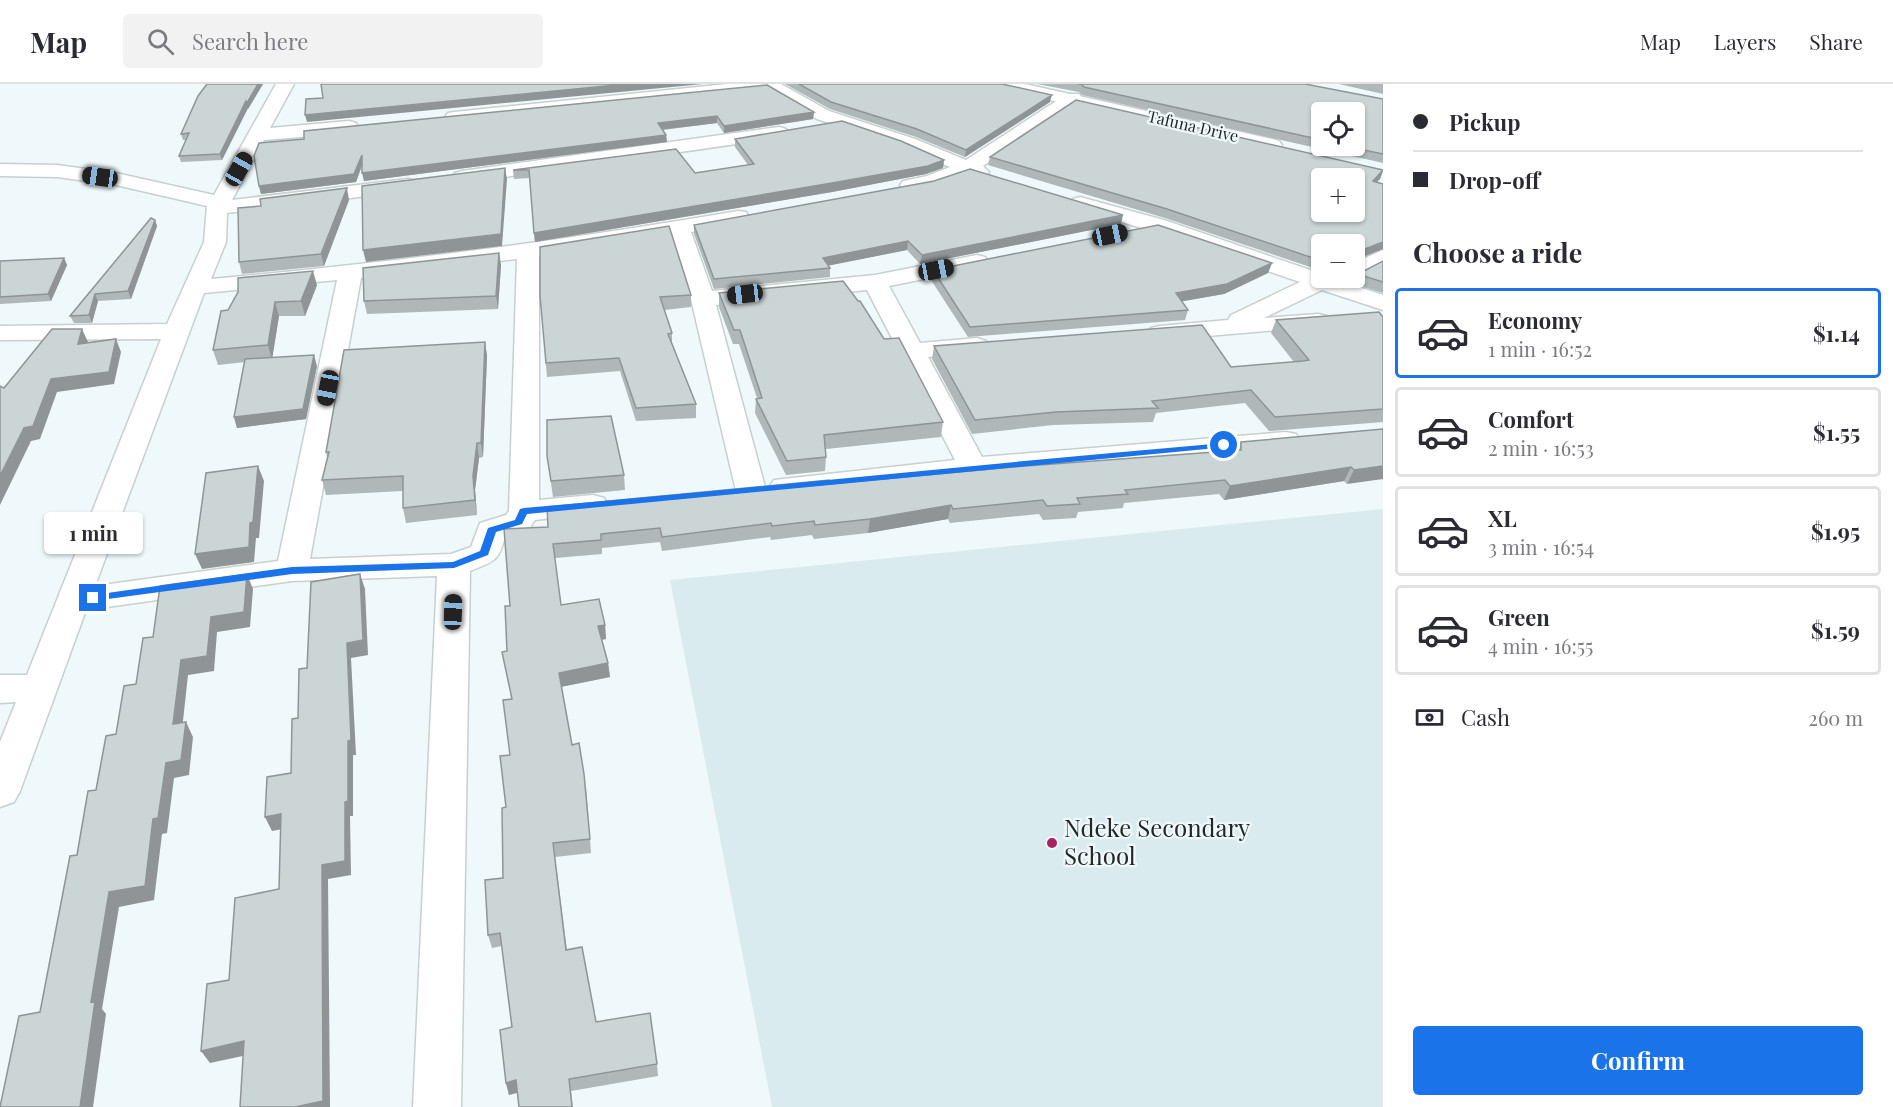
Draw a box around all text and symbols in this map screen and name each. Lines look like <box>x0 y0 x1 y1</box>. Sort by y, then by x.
search box <box>123 14 543 68</box>
text: Map <box>30 23 87 60</box>
icon: search <box>144 25 177 58</box>
text: Search here <box>192 26 308 56</box>
text: Map <box>1640 27 1681 55</box>
text: Layers <box>1714 27 1776 55</box>
text: Share <box>1809 27 1863 55</box>
map controls <box>1311 102 1365 288</box>
button: locate <box>1311 102 1365 156</box>
street label: Tafuna Drive <box>1146 105 1241 146</box>
text: Pickup <box>1449 107 1520 137</box>
car <box>222 149 256 189</box>
text: Drop-off <box>1449 165 1540 195</box>
car <box>81 166 119 188</box>
button: + <box>1311 168 1365 222</box>
car <box>1091 222 1129 248</box>
button: − <box>1311 234 1365 288</box>
text: Choose a ride <box>1413 234 1582 270</box>
car <box>917 258 955 282</box>
car <box>726 283 764 305</box>
text: Economy <box>1488 305 1582 335</box>
icon: car <box>1416 306 1470 360</box>
text: $1.14 <box>1813 318 1860 348</box>
text: 1 min · 16:52 <box>1488 335 1592 362</box>
car <box>316 369 340 407</box>
text: Comfort <box>1488 404 1574 434</box>
icon: car <box>1416 405 1470 459</box>
text: $1.55 <box>1813 417 1860 447</box>
route start <box>1210 431 1237 458</box>
text: 2 min · 16:53 <box>1488 434 1594 461</box>
text: XL <box>1488 503 1517 533</box>
icon: car <box>1416 504 1470 558</box>
callout: 1 min <box>44 511 142 553</box>
text: $1.95 <box>1811 516 1860 546</box>
text: 1 min <box>69 519 118 546</box>
text: 3 min · 16:54 <box>1488 533 1594 560</box>
route end <box>79 584 106 611</box>
car <box>443 594 463 630</box>
text: Green <box>1488 602 1550 632</box>
icon: car <box>1416 603 1470 657</box>
text: $1.59 <box>1811 615 1860 645</box>
text: 4 min · 16:55 <box>1488 632 1593 659</box>
icon: cash <box>1413 701 1446 734</box>
text: Cash <box>1461 702 1510 732</box>
text: 260 m <box>1808 704 1863 731</box>
place label: Ndeke Secondary School <box>1064 811 1250 871</box>
marker: Ndeke Secondary School <box>1045 836 1059 850</box>
button: Confirm <box>1413 1026 1863 1095</box>

